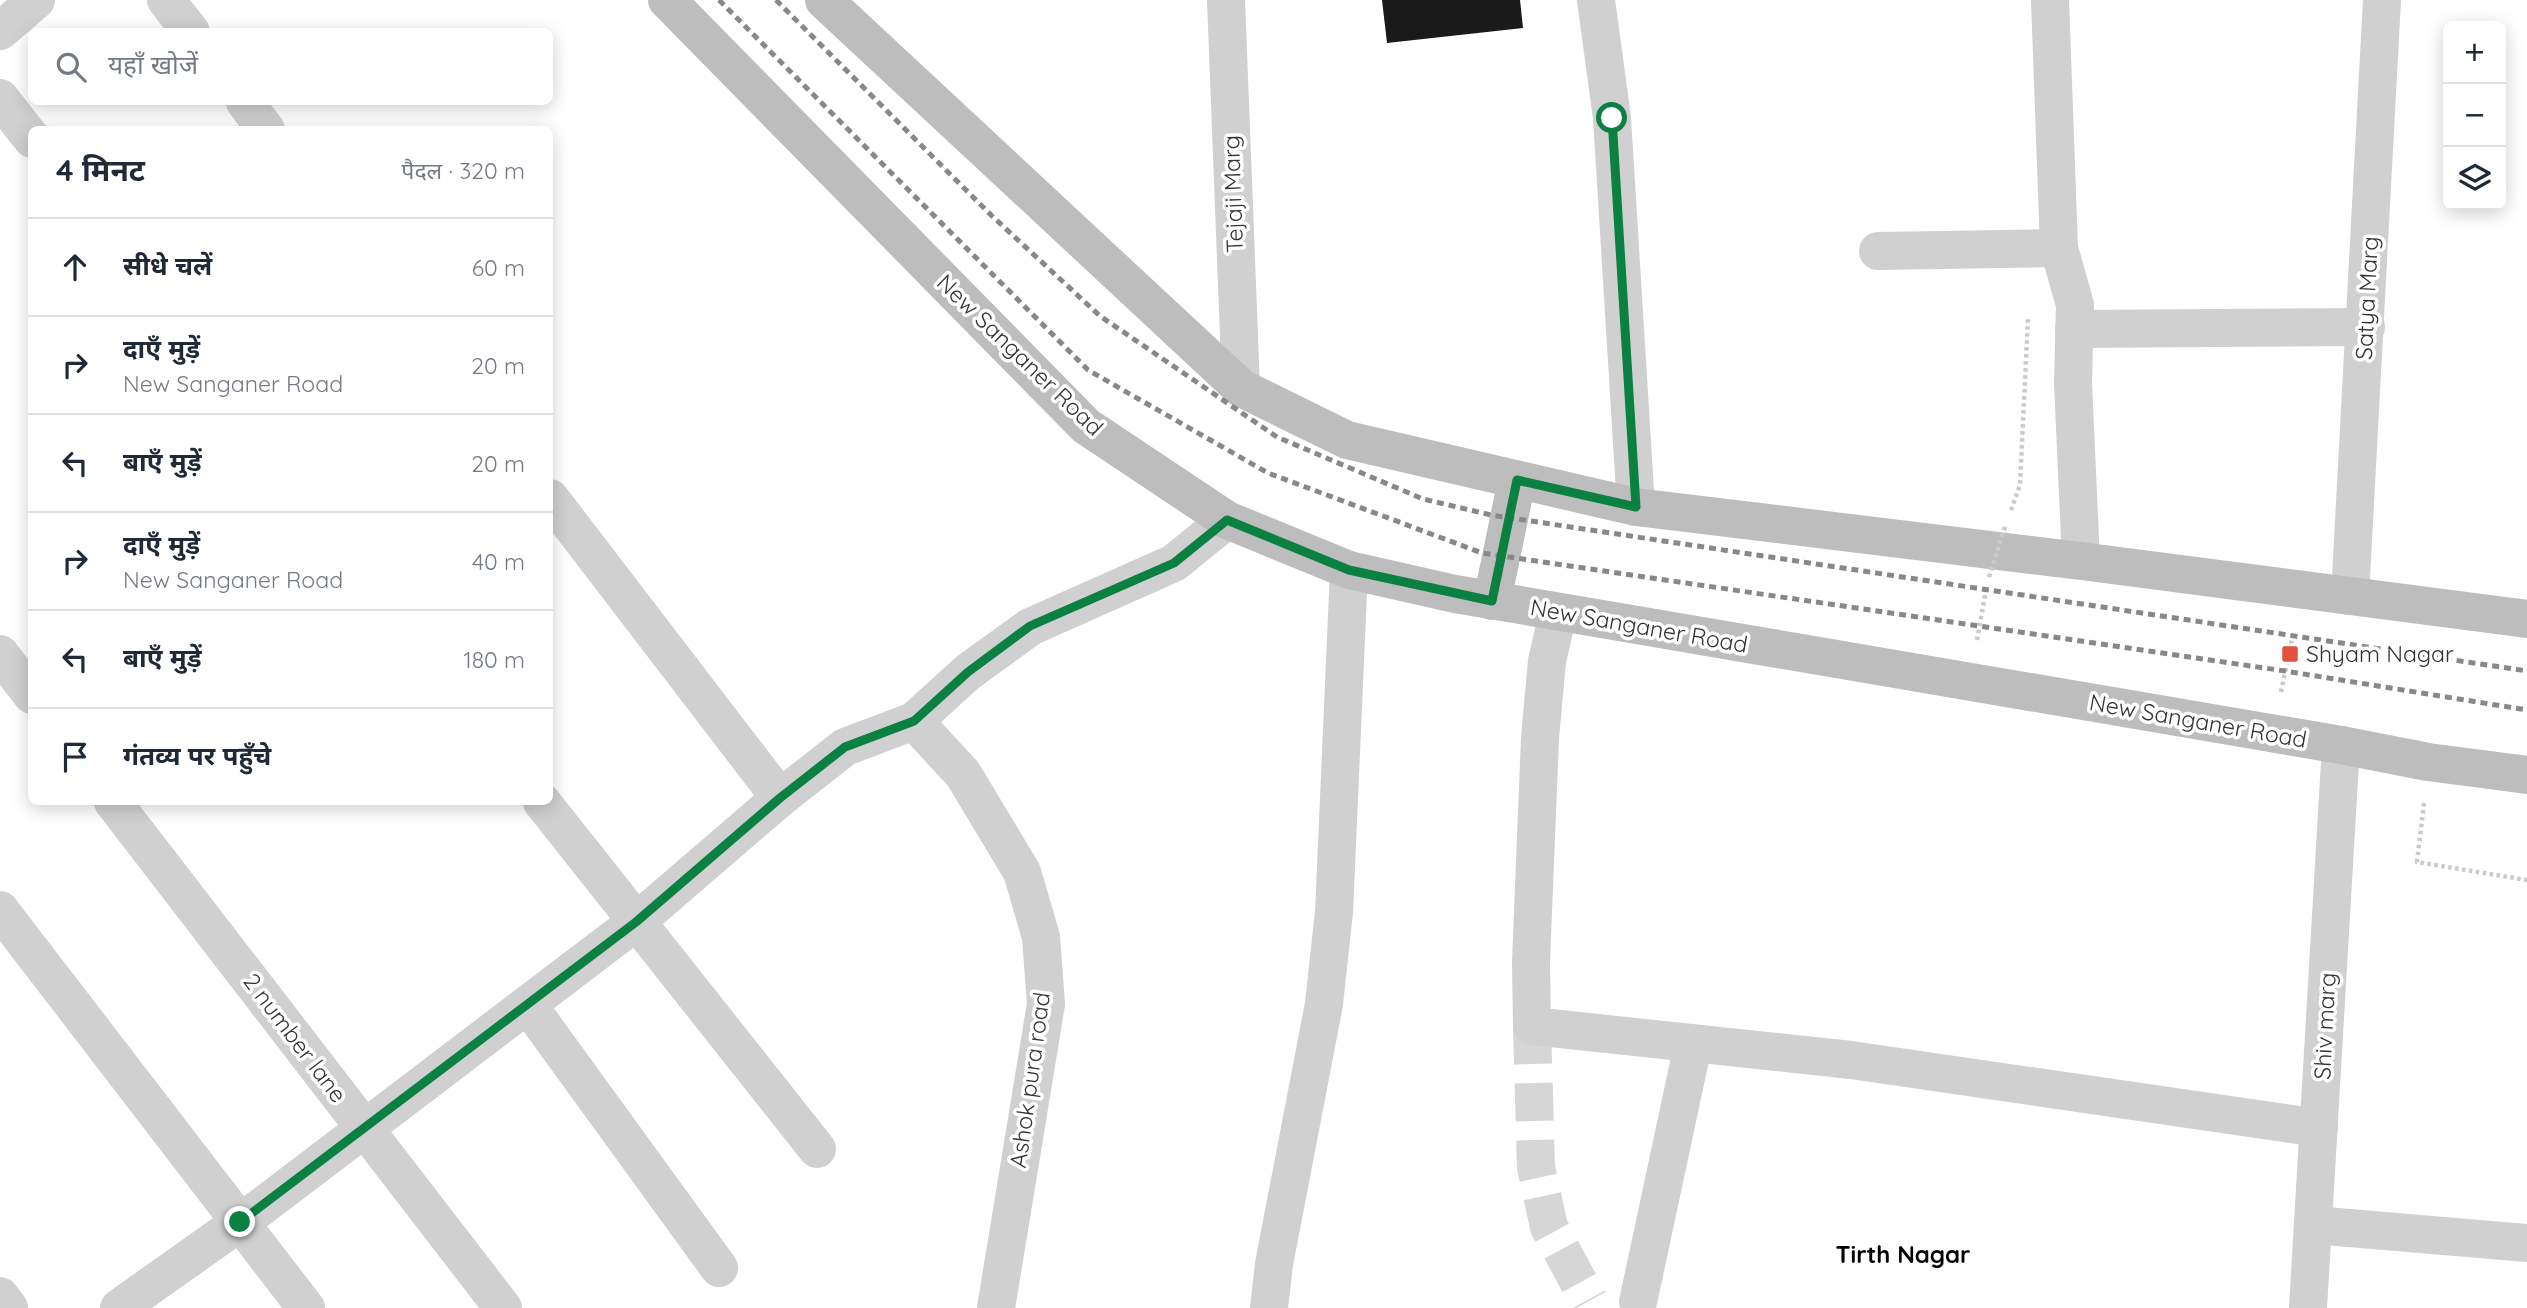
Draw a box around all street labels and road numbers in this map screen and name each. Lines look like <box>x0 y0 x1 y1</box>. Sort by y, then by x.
street label: Tejaji Marg <box>1216 135 1249 253</box>
street label: Satya Marg <box>2349 235 2384 361</box>
street label: New Sanganer Road <box>931 268 1110 442</box>
street label: New Sanganer Road <box>1528 592 1750 659</box>
street label: New Sanganer Road <box>2087 687 2309 754</box>
street label: 2 number lane <box>237 967 353 1108</box>
street label: Shiv marg <box>2307 972 2342 1080</box>
street label: Ashok pura road <box>1003 990 1056 1170</box>

